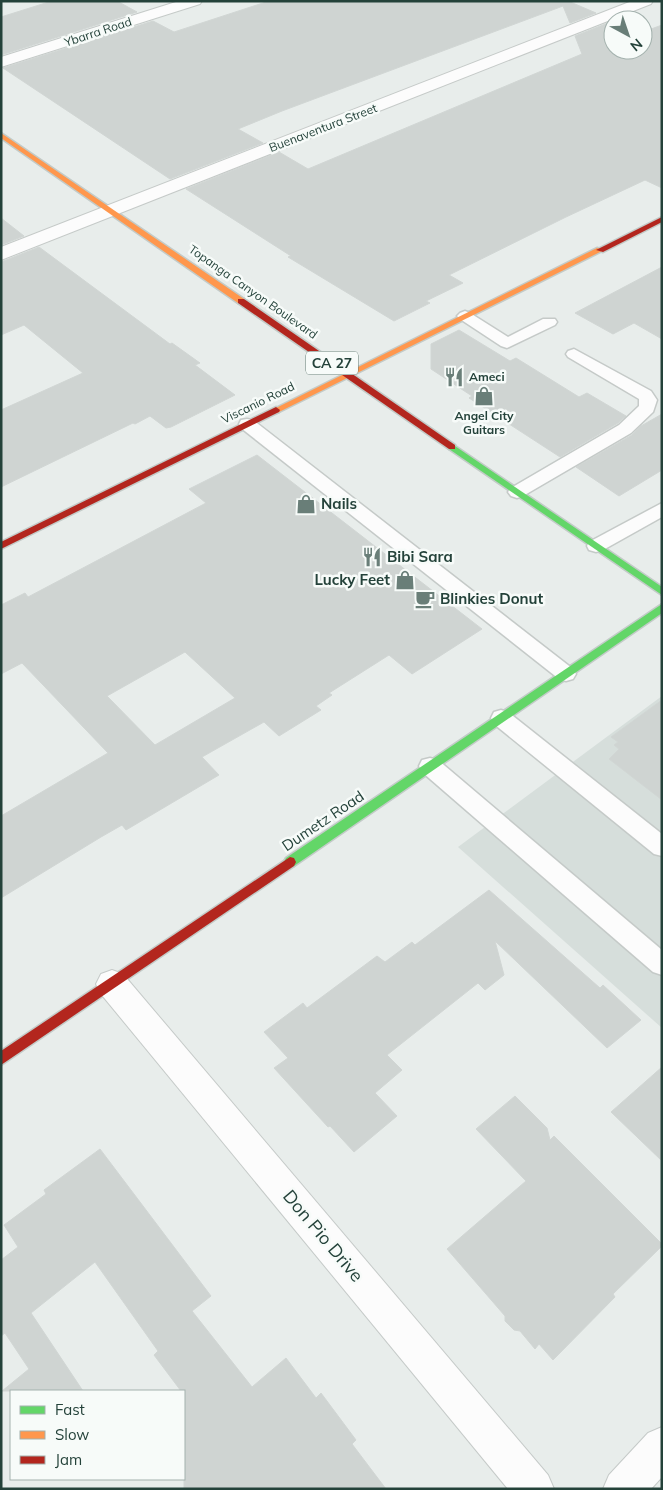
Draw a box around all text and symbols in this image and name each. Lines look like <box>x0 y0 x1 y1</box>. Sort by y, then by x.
north arrow <box>603 10 653 60</box>
street label: Ybarra Road <box>61 14 133 50</box>
text: N <box>627 35 646 55</box>
street label: Buenaventura Street <box>267 100 379 155</box>
street label: Topanga Canyon Boulevard <box>186 241 321 342</box>
road number: CA 27 <box>306 352 358 374</box>
restaurant icon: Ameci <box>443 366 465 388</box>
place label: Ameci <box>469 369 505 384</box>
street label: Viscanio Road <box>219 378 297 427</box>
shop icon: Angel City Guitars <box>473 385 495 407</box>
place label: Angel City Guitars <box>454 408 514 437</box>
shop icon: Nails <box>295 493 317 515</box>
place label: Nails <box>321 494 357 513</box>
restaurant icon: Bibi Sara <box>361 546 383 568</box>
place label: Bibi Sara <box>387 547 453 566</box>
shop icon: Lucky Feet <box>394 569 416 591</box>
place label: Lucky Feet <box>315 570 390 589</box>
cafe icon: Blinkies Donut <box>414 588 436 610</box>
place label: Blinkies Donut <box>440 589 544 608</box>
street label: Dumetz Road <box>278 786 367 855</box>
street label: Don Pio Drive <box>278 1185 369 1287</box>
legend <box>10 1390 185 1480</box>
text: Fast <box>55 1400 85 1419</box>
text: Slow <box>55 1425 89 1444</box>
text: Jam <box>55 1450 82 1469</box>

